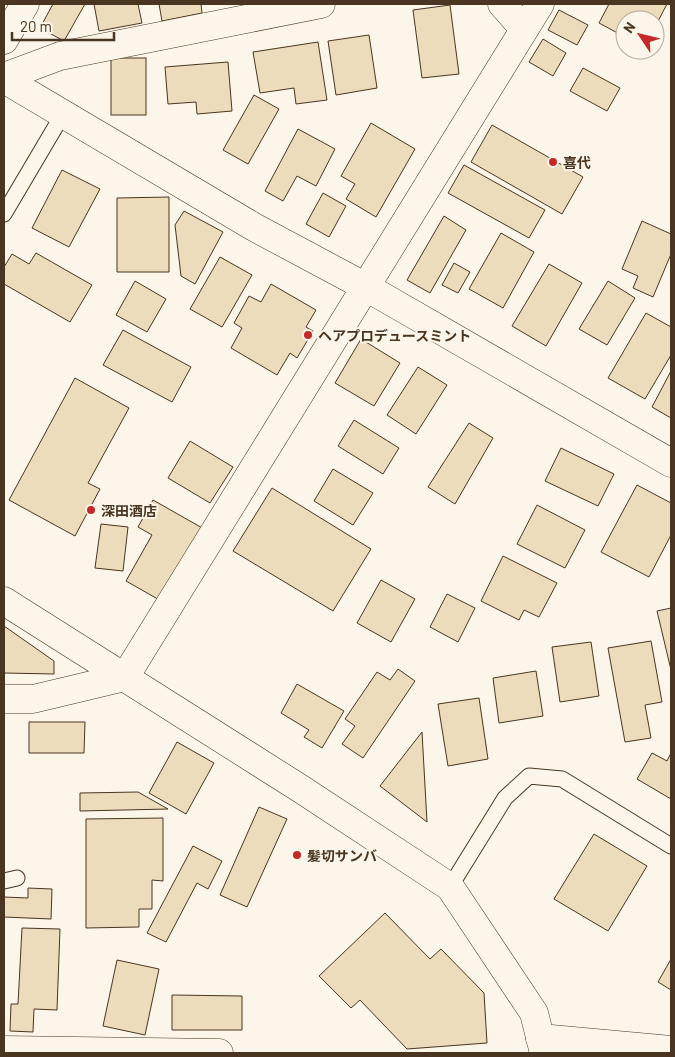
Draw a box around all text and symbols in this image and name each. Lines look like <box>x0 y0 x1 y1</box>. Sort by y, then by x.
scale bar <box>12 10 115 42</box>
north arrow <box>615 10 665 60</box>
text: 20 m <box>20 17 52 35</box>
text: N <box>619 19 639 36</box>
place label: 喜代 <box>563 154 591 171</box>
marker: 喜代 <box>547 156 559 168</box>
place label: ヘアプロデュースミント <box>318 327 471 344</box>
marker: ヘアプロデュースミント <box>302 329 314 341</box>
place label: 深田酒店 <box>101 502 157 519</box>
marker: 深田酒店 <box>85 504 97 516</box>
place label: 髪切サンバ <box>307 847 377 864</box>
marker: 髪切サンバ <box>291 849 303 861</box>

